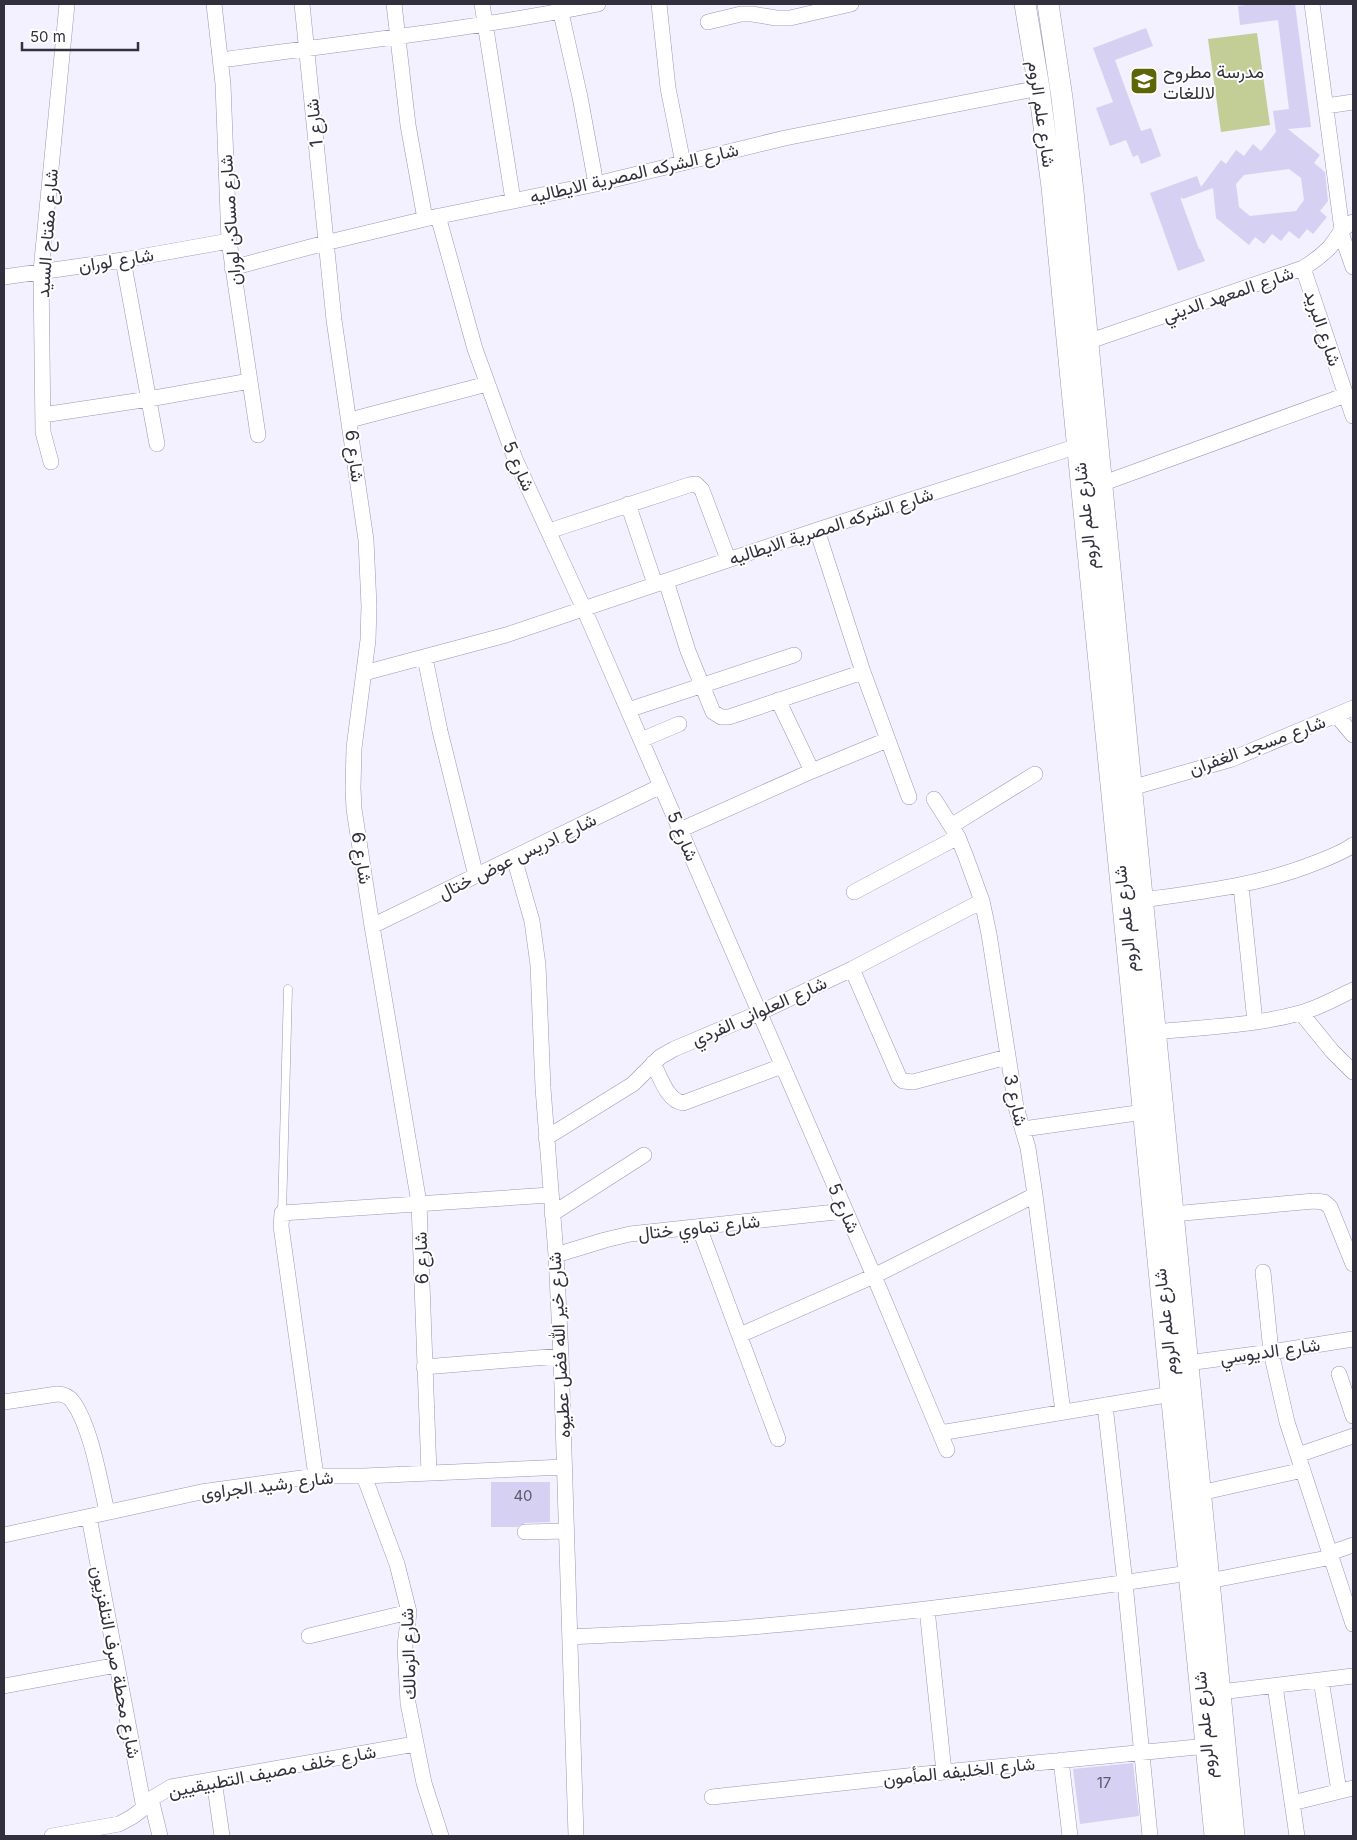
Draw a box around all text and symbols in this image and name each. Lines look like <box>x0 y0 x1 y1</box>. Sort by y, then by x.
scale bar <box>22 20 139 52</box>
text: 50 m <box>30 27 66 46</box>
street label: شارع علم الروم <box>1022 59 1060 169</box>
place label: مدرسة مطروح لاللغات <box>1163 61 1264 103</box>
school or university icon: مدرسة مطروح لاللغات <box>1129 66 1159 96</box>
street label: شارع 1 <box>301 98 329 148</box>
street label: شارع الشركه المصرية الايطاليه <box>528 139 741 209</box>
street label: شارع مساكن لوران <box>215 154 247 286</box>
street label: شارع مفتاح السيد <box>32 168 64 298</box>
street label: شارع لوران <box>77 244 155 278</box>
street label: شارع المعهد الديني <box>1160 262 1298 331</box>
street label: شارع البريد <box>1298 287 1346 369</box>
street label: شارع 6 <box>339 429 369 484</box>
street label: شارع 5 <box>497 438 539 495</box>
street label: شارع علم الروم <box>1069 461 1103 571</box>
street label: شارع الشركه المصرية الايطاليه <box>726 483 936 571</box>
street label: شارع مسجد الغفران <box>1186 711 1329 781</box>
street label: شارع 5 <box>661 808 703 865</box>
street label: شارع ادريس عوض ختال <box>435 809 600 905</box>
street label: شارع 6 <box>346 830 376 886</box>
street label: شارع علم الروم <box>1109 864 1143 974</box>
street label: شارع العلوانى الفردي <box>688 972 832 1055</box>
street label: شارع 3 <box>998 1072 1032 1128</box>
street label: شارع 5 <box>822 1180 864 1237</box>
street label: شارع تماوي ختال <box>637 1210 762 1249</box>
street label: شارع 6 <box>410 1231 434 1285</box>
street label: شارع خير الله فضل عطيوه <box>544 1251 576 1439</box>
street label: شارع علم الروم <box>1149 1267 1183 1377</box>
street label: شارع الديوسي <box>1219 1334 1322 1373</box>
street label: شارع رشيد الجراوى <box>199 1466 335 1506</box>
house number: 40 <box>513 1486 533 1505</box>
street label: شارع محطة صرف التلفزيون <box>85 1564 145 1760</box>
street label: شارع الزمالك <box>396 1608 422 1700</box>
street label: شارع علم الروم <box>1189 1670 1221 1780</box>
street label: شارع خلف مصيف التطبيقيين <box>166 1741 378 1803</box>
street label: شارع الخليفه المأمون <box>882 1753 1036 1791</box>
house number: 17 <box>1097 1773 1111 1792</box>

